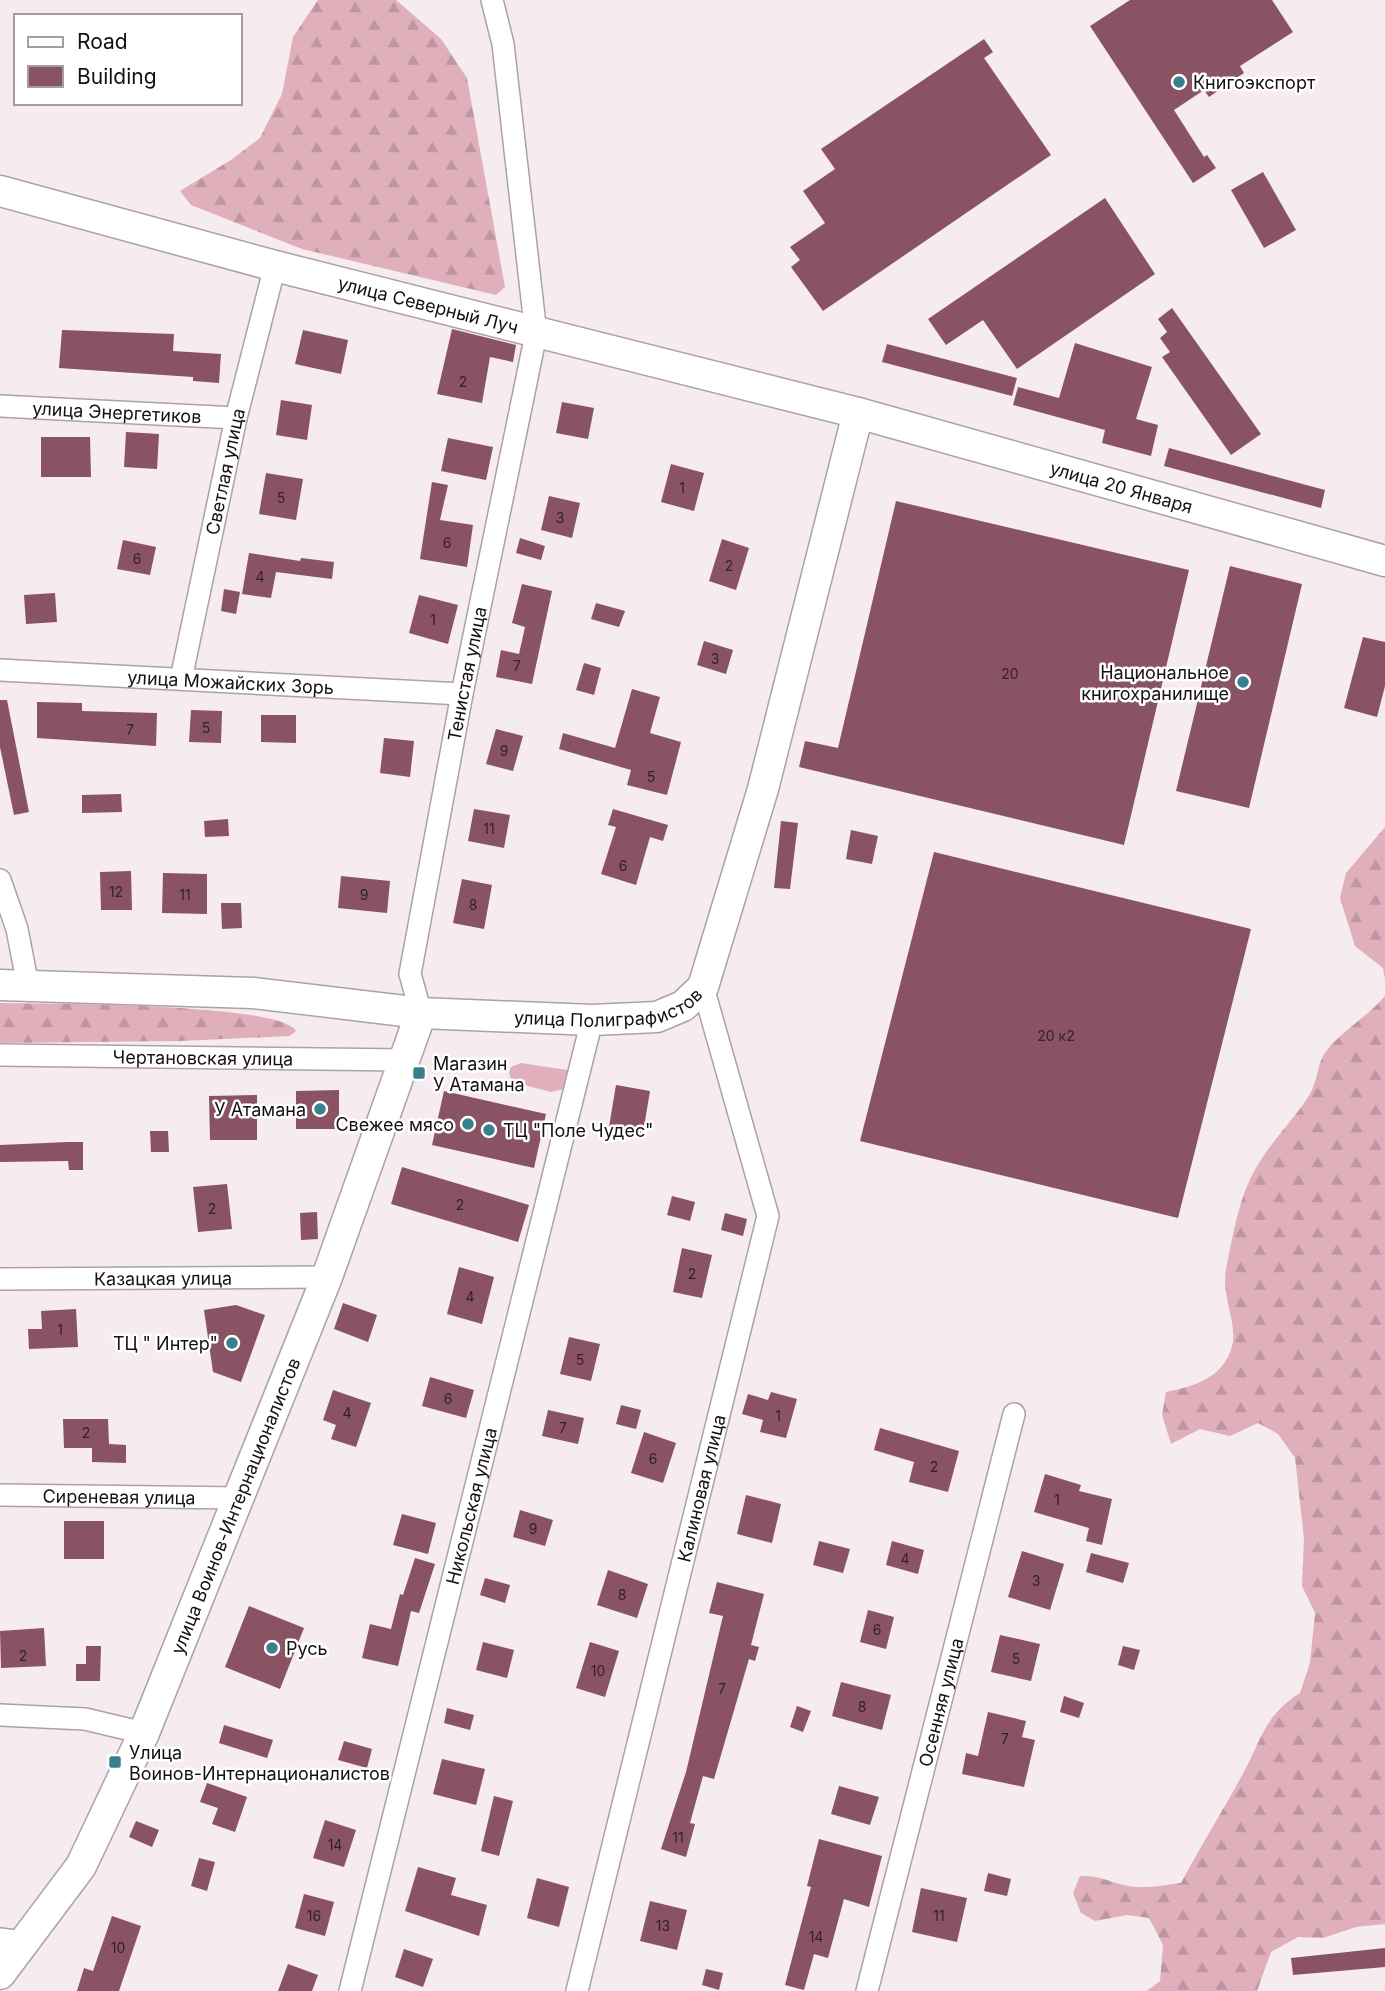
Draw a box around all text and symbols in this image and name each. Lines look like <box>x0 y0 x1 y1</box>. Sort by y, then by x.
legend <box>14 14 242 105</box>
text: Road <box>77 29 128 54</box>
text: Building <box>77 64 157 89</box>
place label: Книгоэкспорт <box>1193 72 1316 93</box>
marker: Книгоэкспорт <box>1171 74 1187 90</box>
street label: улица Северный Луч <box>336 272 521 337</box>
house number: 2 <box>459 373 467 390</box>
street label: улица Энергетиков <box>32 397 202 427</box>
street label: Светлая улица <box>201 406 249 537</box>
street label: улица 20 Января <box>1048 457 1195 517</box>
house number: 1 <box>679 479 685 496</box>
house number: 5 <box>277 489 285 506</box>
house number: 3 <box>556 509 564 526</box>
house number: 6 <box>443 534 451 551</box>
house number: 6 <box>133 550 141 567</box>
house number: 2 <box>725 557 733 574</box>
house number: 4 <box>255 568 265 585</box>
street label: Тенистая улица <box>443 604 490 743</box>
house number: 1 <box>430 611 436 628</box>
house number: 3 <box>711 650 719 667</box>
house number: 7 <box>513 657 521 674</box>
place label: Национальное книгохранилище <box>1081 662 1229 704</box>
house number: 20 <box>1001 665 1019 682</box>
street label: улица Можайских Зорь <box>127 666 335 698</box>
marker: Национальное книгохранилище <box>1235 674 1251 690</box>
house number: 5 <box>202 719 210 736</box>
house number: 7 <box>126 721 134 738</box>
house number: 9 <box>500 742 508 759</box>
house number: 5 <box>647 768 655 785</box>
house number: 11 <box>483 820 495 837</box>
house number: 6 <box>619 857 627 874</box>
house number: 12 <box>109 883 123 900</box>
house number: 11 <box>179 886 191 903</box>
house number: 9 <box>360 886 368 903</box>
house number: 8 <box>469 896 477 913</box>
street label: улица Полиграфистов <box>514 983 706 1031</box>
house number: 20 к2 <box>1037 1027 1075 1044</box>
street label: Чертановская улица <box>113 1046 293 1069</box>
place label: Магазин У Атамана <box>433 1053 525 1095</box>
marker: Магазин У Атамана <box>411 1065 427 1081</box>
place label: У Атамана <box>214 1099 306 1120</box>
marker: У Атамана <box>312 1101 328 1117</box>
place label: Свежее мясо <box>335 1114 454 1135</box>
marker: Свежее мясо <box>460 1116 476 1132</box>
place label: ТЦ "Поле Чудес" <box>503 1120 653 1141</box>
marker: ТЦ "Поле Чудес" <box>481 1122 497 1138</box>
house number: 2 <box>456 1196 464 1213</box>
house number: 2 <box>208 1200 216 1217</box>
house number: 2 <box>688 1265 696 1282</box>
street label: Казацкая улица <box>94 1267 232 1289</box>
house number: 4 <box>465 1288 475 1305</box>
house number: 1 <box>57 1321 63 1338</box>
place label: ТЦ " Интер" <box>113 1333 218 1354</box>
marker: ТЦ " Интер" <box>224 1335 240 1351</box>
house number: 5 <box>576 1351 584 1368</box>
street label: улица Воинов-Интернационалистов <box>166 1355 304 1657</box>
house number: 6 <box>444 1390 452 1407</box>
house number: 4 <box>342 1404 352 1421</box>
house number: 1 <box>775 1407 781 1424</box>
street label: Калиновая улица <box>673 1412 729 1564</box>
house number: 7 <box>559 1419 567 1436</box>
house number: 2 <box>82 1424 90 1441</box>
street label: Никольская улица <box>441 1425 501 1587</box>
house number: 6 <box>649 1450 657 1467</box>
house number: 2 <box>930 1458 938 1475</box>
street label: Сиреневая улица <box>42 1485 196 1508</box>
house number: 1 <box>1054 1491 1060 1508</box>
house number: 9 <box>529 1520 537 1537</box>
house number: 4 <box>900 1550 910 1567</box>
house number: 3 <box>1032 1572 1040 1589</box>
house number: 8 <box>618 1586 626 1603</box>
house number: 6 <box>873 1621 881 1638</box>
street label: Осенняя улица <box>914 1636 967 1769</box>
place label: Русь <box>286 1638 328 1659</box>
marker: Русь <box>264 1640 280 1656</box>
house number: 2 <box>19 1647 27 1664</box>
house number: 5 <box>1012 1650 1020 1667</box>
house number: 10 <box>591 1662 605 1679</box>
house number: 7 <box>718 1680 726 1697</box>
house number: 8 <box>858 1698 866 1715</box>
house number: 7 <box>1001 1730 1009 1747</box>
place label: Улица Воинов-Интернационалистов <box>129 1742 390 1784</box>
marker: Улица Воинов-Интернационалистов <box>107 1754 123 1770</box>
house number: 11 <box>672 1829 684 1846</box>
house number: 14 <box>328 1836 342 1853</box>
house number: 16 <box>307 1907 321 1924</box>
house number: 11 <box>933 1907 945 1924</box>
house number: 13 <box>656 1917 670 1934</box>
house number: 14 <box>809 1928 823 1945</box>
house number: 10 <box>111 1939 125 1956</box>

